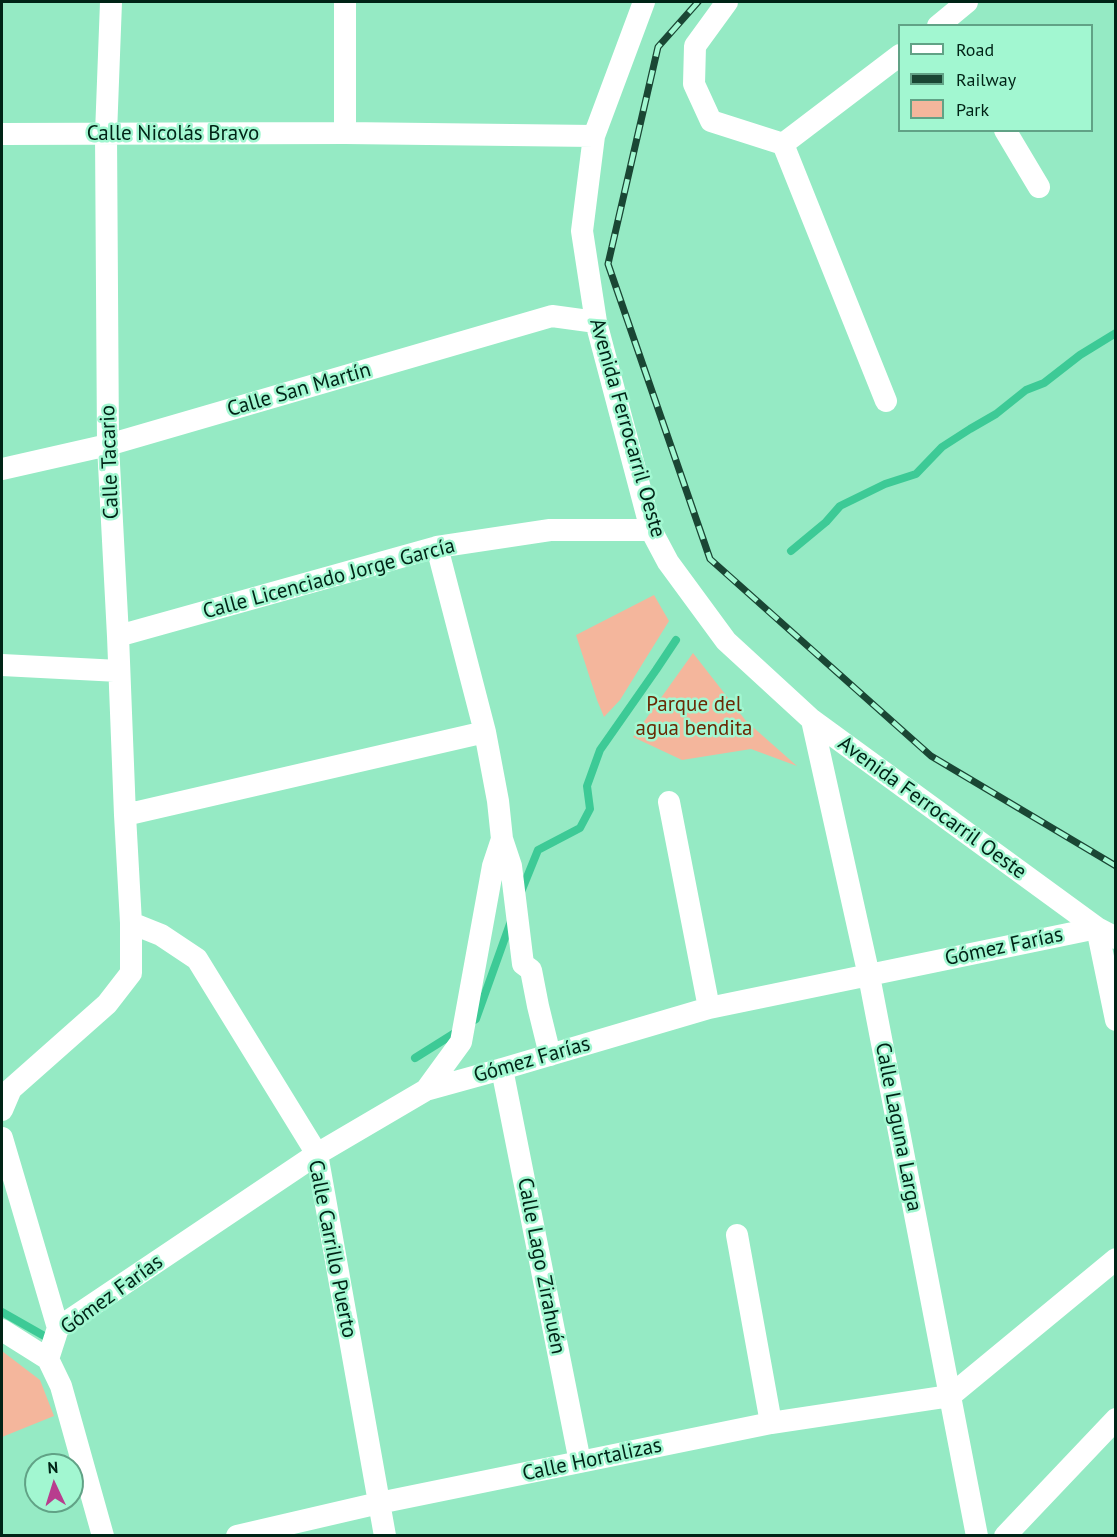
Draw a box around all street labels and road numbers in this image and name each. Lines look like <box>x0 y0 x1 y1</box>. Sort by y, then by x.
street label: Calle Nicolás Bravo <box>87 121 259 147</box>
street label: Avenida Ferrocarril Oeste <box>584 316 670 540</box>
street label: Calle San Martín <box>224 357 374 423</box>
street label: Calle Tacario <box>95 404 125 520</box>
street label: Calle Licenciado Jorge García <box>200 533 458 625</box>
street label: Avenida Ferrocarril Oeste <box>833 731 1031 885</box>
street label: Gómez Farías <box>943 922 1065 972</box>
street label: Gómez Farías <box>471 1031 593 1089</box>
street label: Calle Laguna Larga <box>869 1041 927 1213</box>
street label: Calle Carrillo Puerto <box>302 1158 362 1340</box>
street label: Calle Lago Zirahuén <box>512 1176 570 1356</box>
street label: Gómez Farías <box>56 1250 168 1340</box>
street label: Calle Hortalizas <box>520 1433 664 1487</box>

